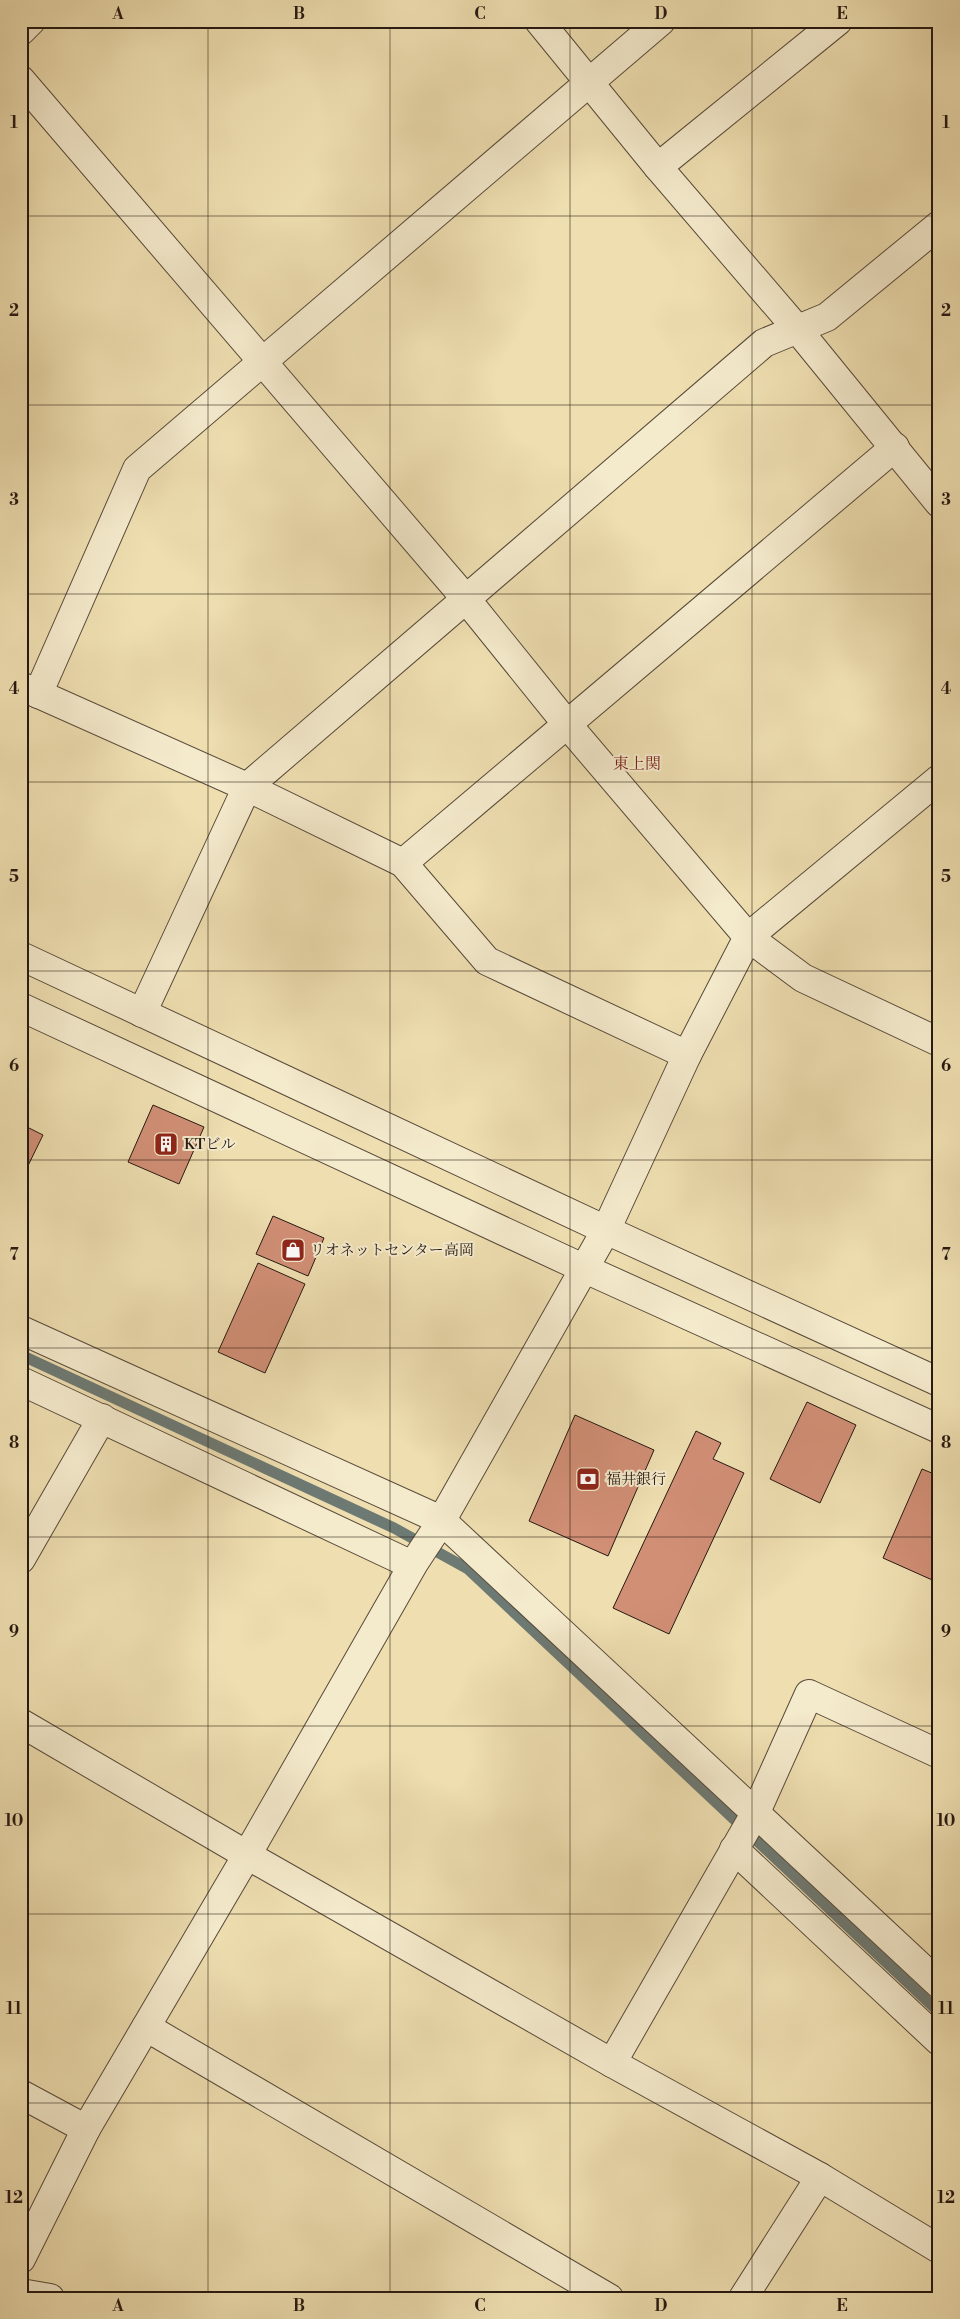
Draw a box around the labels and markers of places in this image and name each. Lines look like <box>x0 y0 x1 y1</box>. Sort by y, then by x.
building icon: KTビル <box>153 1131 179 1157</box>
place label: KTビル <box>184 1135 235 1154</box>
shop icon: リオネットセンター高岡 <box>280 1237 306 1263</box>
place label: リオネットセンター高岡 <box>310 1241 474 1260</box>
bank icon: 福井銀行 <box>575 1466 601 1492</box>
place label: 福井銀行 <box>606 1470 666 1489</box>

